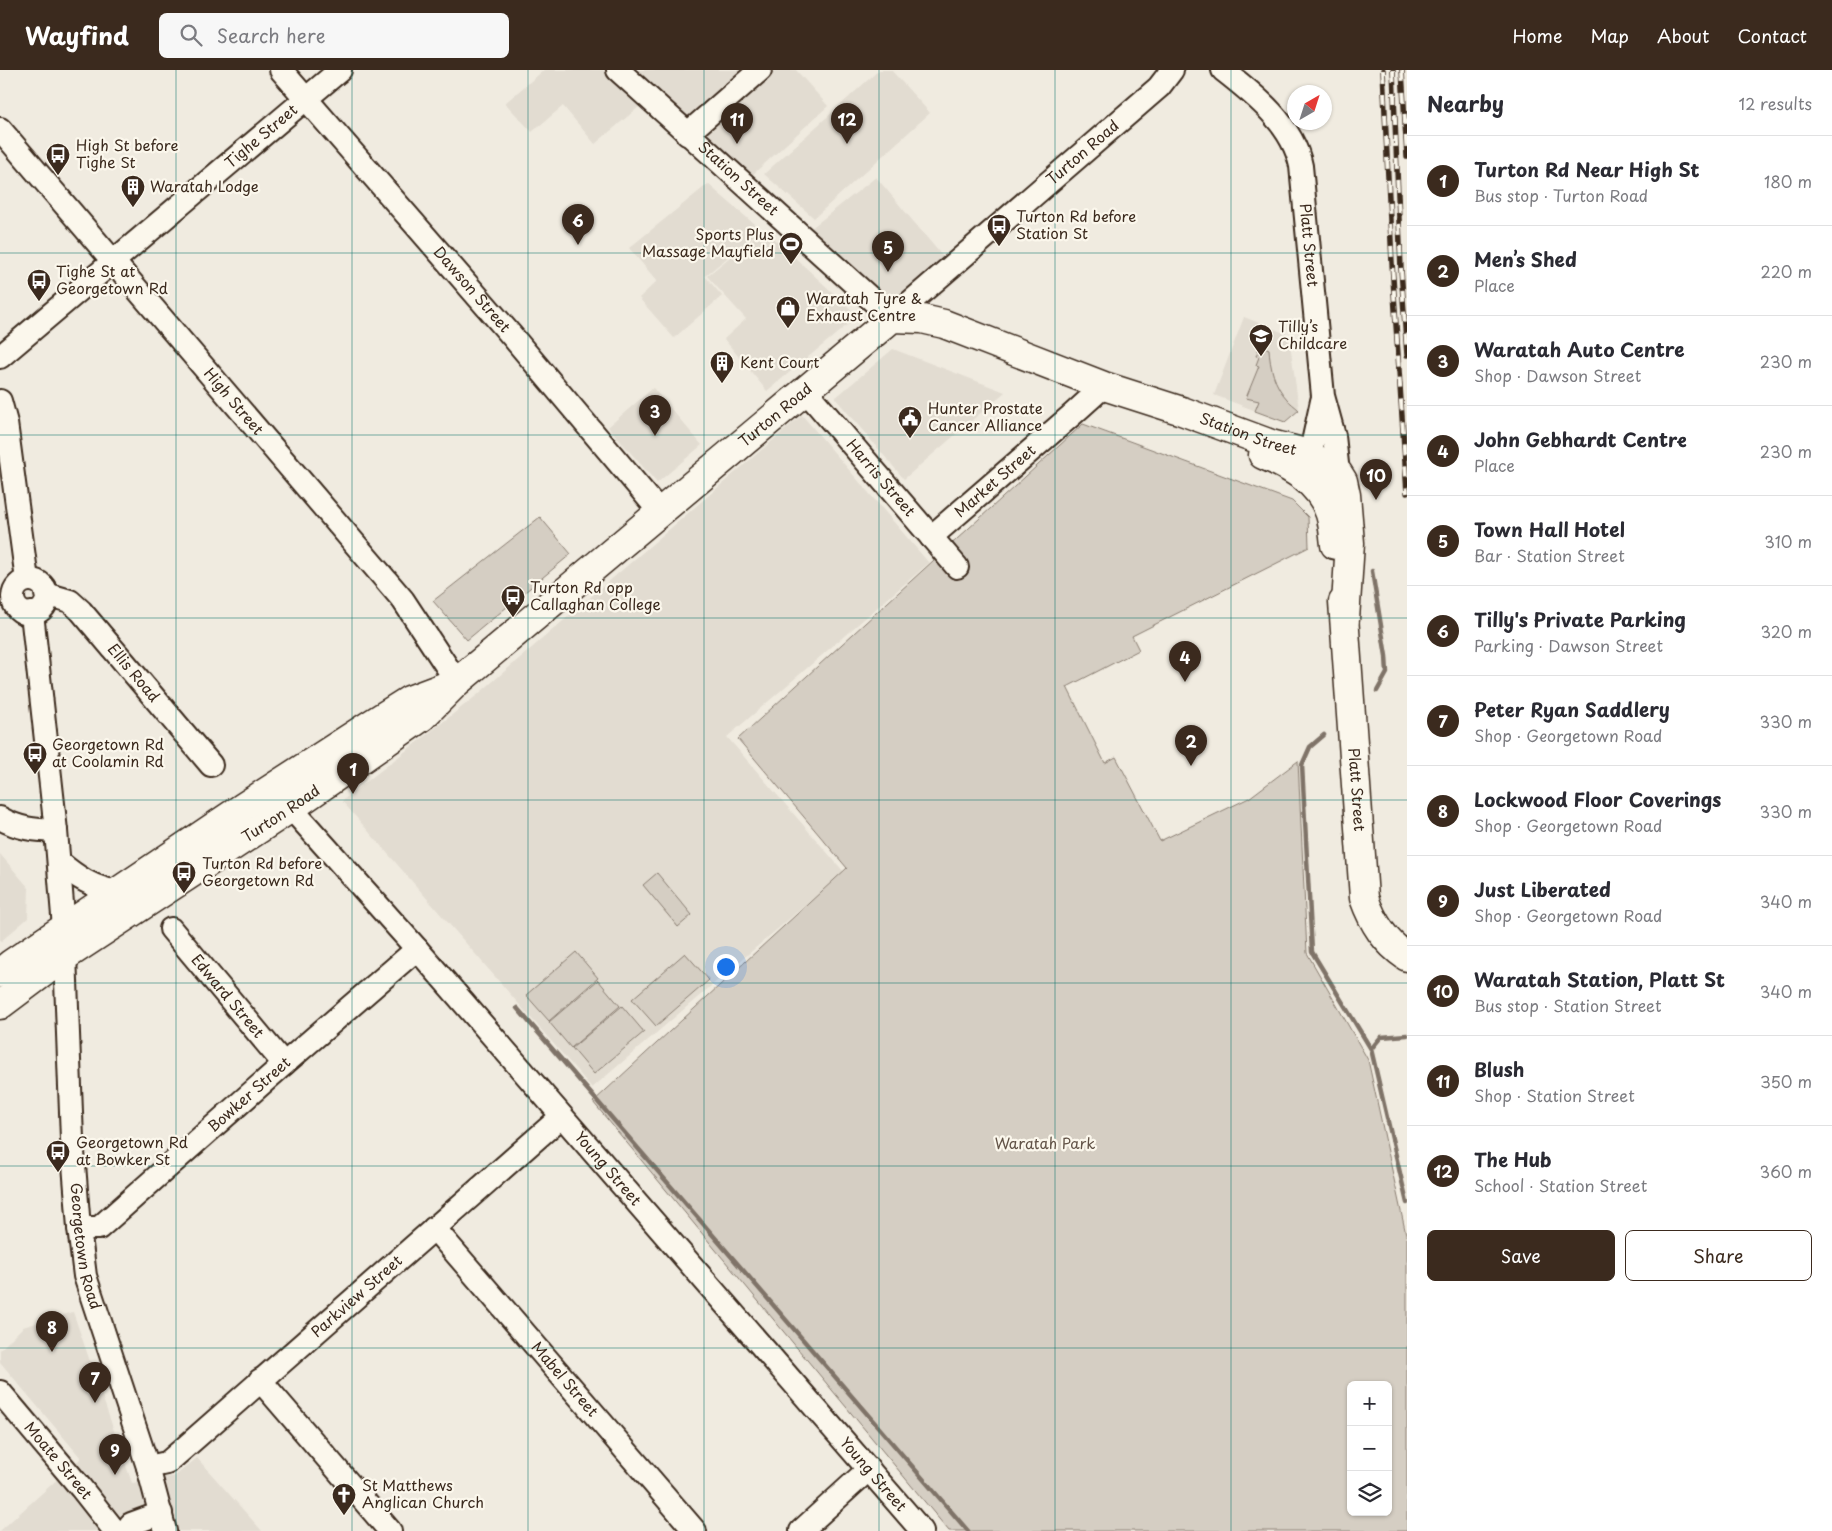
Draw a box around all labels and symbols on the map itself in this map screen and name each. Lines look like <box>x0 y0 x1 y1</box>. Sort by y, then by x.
north arrow <box>1287 85 1332 130</box>
street label: Tighe Street <box>219 98 302 173</box>
pin: 11 <box>721 103 753 144</box>
pin: 12 <box>831 103 863 144</box>
street label: Turton Road <box>1040 114 1123 190</box>
place label: High St before Tighe St <box>76 133 179 173</box>
street label: Station Street <box>694 135 785 220</box>
bus stop icon: High St before Tighe St <box>45 142 71 176</box>
building icon: Waratah Lodge <box>120 174 146 208</box>
place label: Waratah Lodge <box>150 174 259 197</box>
street label: Platt Street <box>1295 202 1326 288</box>
pin: 6 <box>562 204 594 245</box>
place label: Turton Rd before Station St <box>1016 204 1136 244</box>
bus stop icon: Turton Rd before Station St <box>986 213 1012 247</box>
place label: Sports Plus Massage Mayfield <box>642 222 774 262</box>
sports icon: Sports Plus Massage Mayfield <box>778 231 804 265</box>
pin: 5 <box>872 231 904 272</box>
street label: Dawson Street <box>429 240 517 337</box>
place label: Tighe St at Georgetown Rd <box>56 259 168 299</box>
bus stop icon: Tighe St at Georgetown Rd <box>26 268 52 302</box>
place label: Waratah Tyre & Exhaust Centre <box>806 286 922 326</box>
shop icon: Waratah Tyre & Exhaust Centre <box>775 295 801 329</box>
place label: Tilly’s Childcare <box>1278 314 1347 354</box>
school or university icon: Tilly’s Childcare <box>1248 323 1274 357</box>
building icon: Kent Court <box>709 350 735 384</box>
place label: Kent Court <box>740 350 819 373</box>
street label: High Street <box>199 362 270 439</box>
street label: Turton Road <box>733 377 816 452</box>
pin: 3 <box>639 395 671 436</box>
place label: Hunter Prostate Cancer Alliance <box>928 396 1043 436</box>
public building icon: Hunter Prostate Cancer Alliance <box>897 405 923 439</box>
street label: Station Street <box>1197 406 1300 460</box>
street label: Harris Street <box>842 433 922 521</box>
street label: Market Street <box>948 438 1040 522</box>
pin: 10 <box>1360 459 1392 500</box>
place label: Turton Rd opp Callaghan College <box>530 575 661 615</box>
bus stop icon: Turton Rd opp Callaghan College <box>500 584 526 618</box>
street label: Ellis Road <box>103 638 166 707</box>
pin: 4 <box>1169 641 1201 682</box>
pin: 2 <box>1175 725 1207 766</box>
place label: Georgetown Rd at Coolamin Rd <box>52 732 164 772</box>
bus stop icon: Georgetown Rd at Coolamin Rd <box>22 741 48 775</box>
street label: Platt Street <box>1343 747 1372 832</box>
pin: 1 <box>337 753 369 794</box>
street label: Turton Road <box>237 778 324 847</box>
place label: Turton Rd before Georgetown Rd <box>202 851 322 891</box>
bus stop icon: Turton Rd before Georgetown Rd <box>171 860 197 894</box>
street label: Edward Street <box>187 949 271 1042</box>
your location <box>713 954 739 980</box>
street label: Bowker Street <box>202 1050 295 1137</box>
street label: Young Street <box>570 1125 648 1210</box>
place label: Georgetown Rd at Bowker St <box>76 1130 188 1170</box>
park label: Waratah Park <box>995 1131 1095 1154</box>
bus stop icon: Georgetown Rd at Bowker St <box>45 1139 71 1173</box>
street label: Georgetown Road <box>65 1182 108 1312</box>
street label: Parkview Street <box>305 1249 407 1342</box>
pin: 8 <box>36 1311 68 1352</box>
street label: Mabel Street <box>527 1336 605 1421</box>
pin: 7 <box>79 1362 111 1403</box>
street label: Moate Street <box>20 1416 99 1504</box>
street label: Young Street <box>835 1431 913 1516</box>
pin: 9 <box>99 1434 131 1475</box>
place label: St Matthews Anglican Church <box>362 1473 484 1513</box>
church icon: St Matthews Anglican Church <box>331 1482 357 1516</box>

